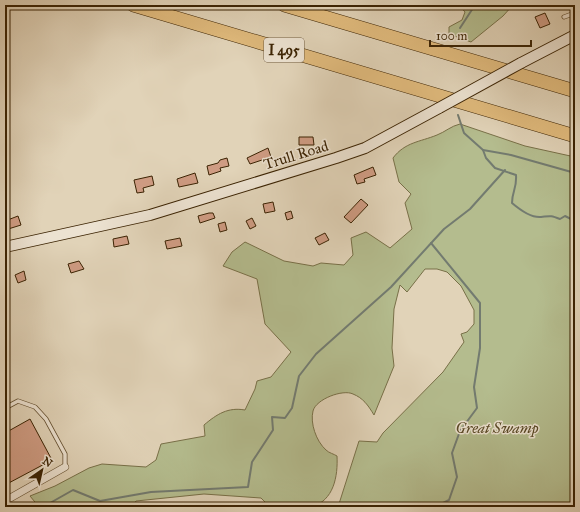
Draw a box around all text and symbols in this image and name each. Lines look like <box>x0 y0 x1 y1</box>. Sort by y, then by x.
scale bar <box>430 22 531 48</box>
text: 100 m <box>436 29 467 43</box>
road number: I 495 <box>264 38 304 62</box>
street label: Trull Road <box>261 136 331 173</box>
park label: Great Swamp <box>456 419 539 438</box>
north arrow <box>22 450 62 490</box>
text: N <box>40 454 55 470</box>

